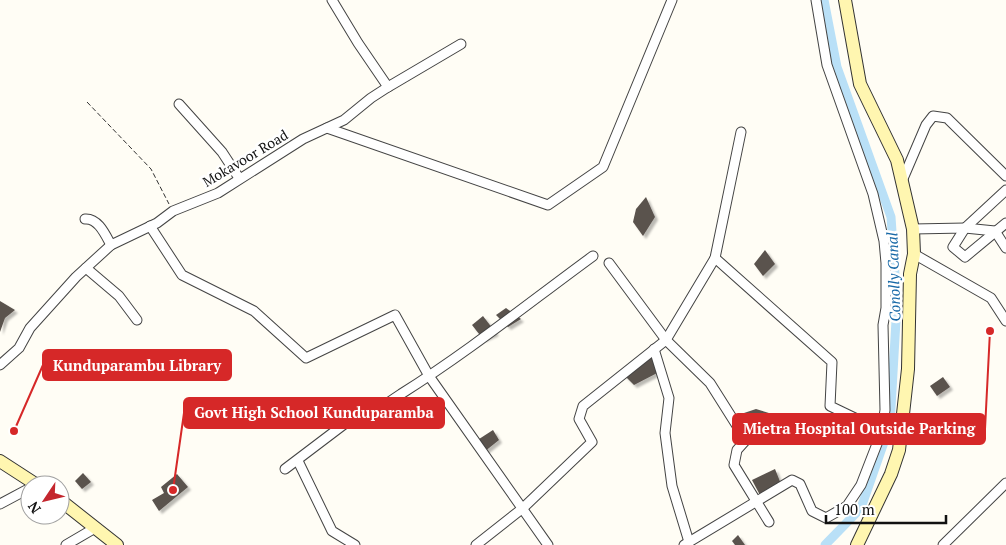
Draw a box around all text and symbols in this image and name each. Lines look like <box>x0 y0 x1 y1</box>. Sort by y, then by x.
street label: Mokavoor Road <box>199 125 291 191</box>
water label: Conolly Canal <box>881 231 905 322</box>
callout: Kunduparambu Library <box>43 350 231 380</box>
text: Kunduparambu Library <box>53 355 222 375</box>
callout: Govt High School Kunduparamba <box>184 398 444 428</box>
text: Govt High School Kunduparamba <box>194 402 434 422</box>
callout: Mietra Hospital Outside Parking <box>733 414 985 444</box>
text: Mietra Hospital Outside Parking <box>743 418 976 438</box>
north arrow <box>20 475 70 525</box>
scale bar <box>826 492 946 524</box>
text: N <box>23 498 45 518</box>
text: 100 m <box>834 499 875 519</box>

